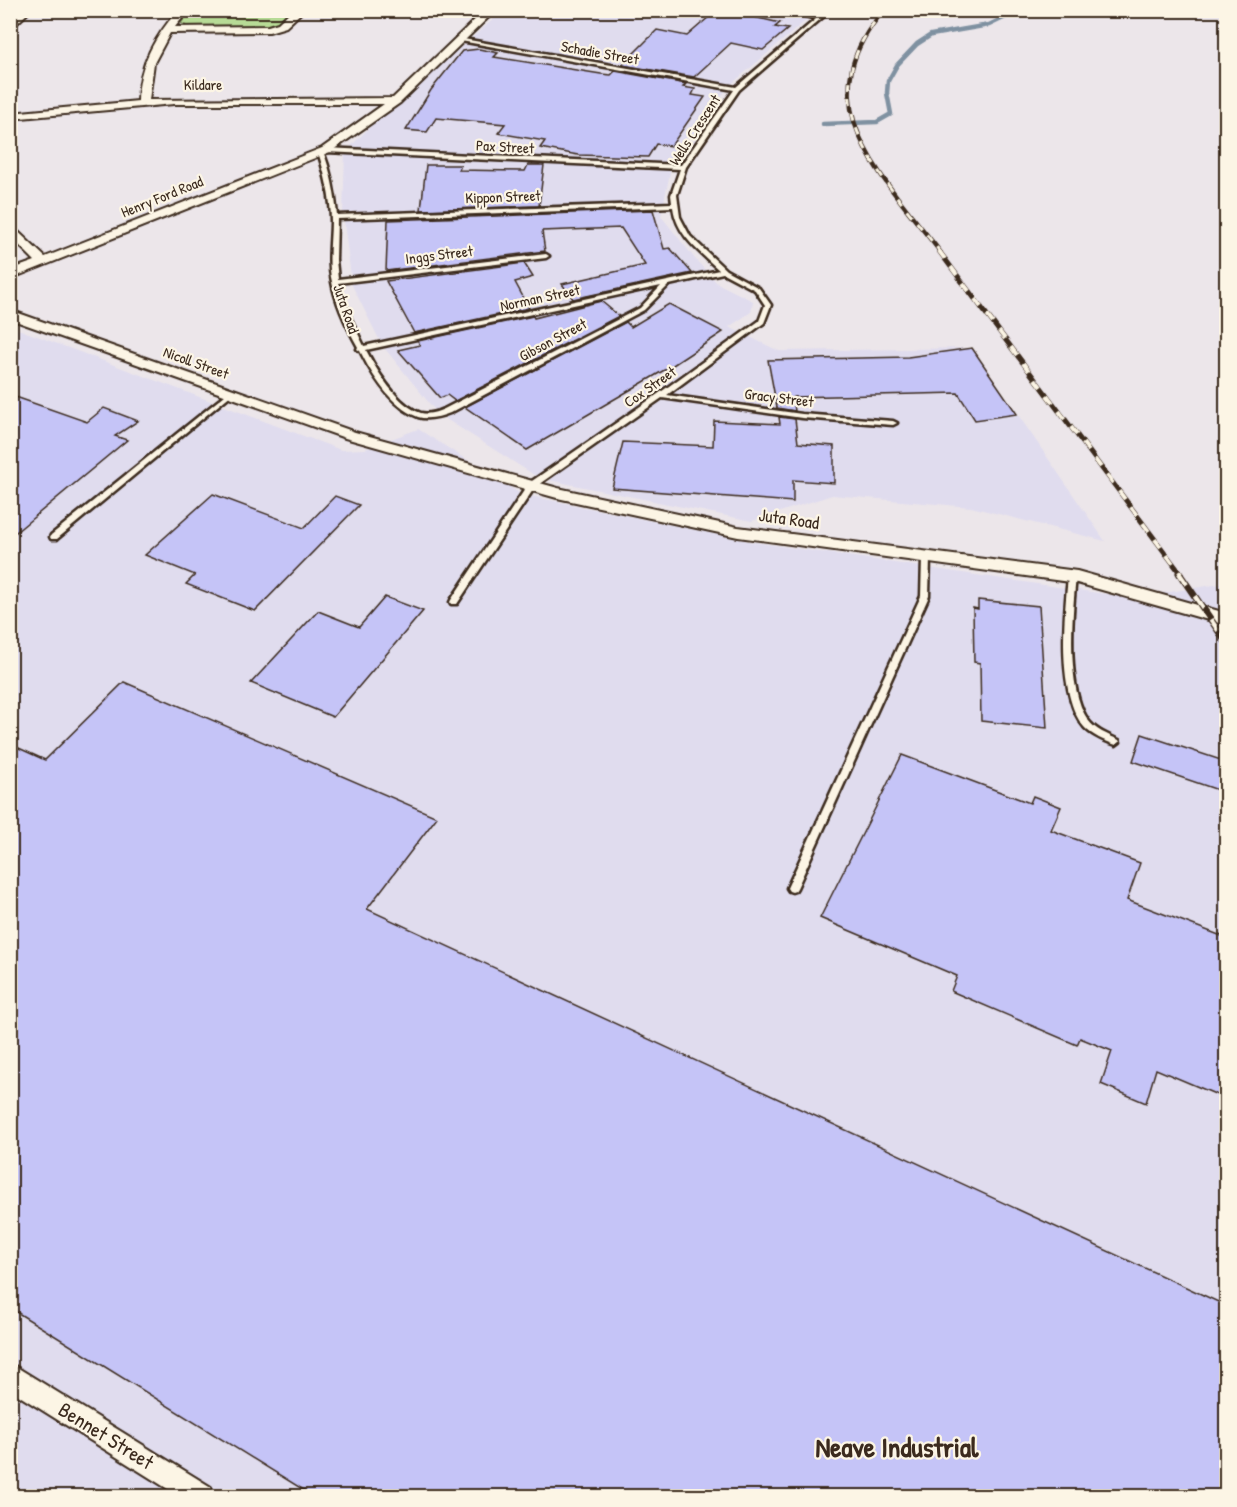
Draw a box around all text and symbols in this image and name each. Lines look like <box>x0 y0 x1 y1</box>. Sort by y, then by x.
street label: Schadie Street <box>560 35 641 70</box>
street label: Kildare <box>184 74 222 95</box>
street label: Wells Crescent <box>664 90 726 169</box>
street label: Pax Street <box>475 134 535 159</box>
street label: Henry Ford Road <box>118 171 206 223</box>
street label: Kippon Street <box>465 185 542 208</box>
street label: Inggs Street <box>404 240 475 269</box>
street label: Norman Street <box>498 279 583 316</box>
street label: Juta Road <box>328 281 365 336</box>
street label: Gibson Street <box>515 313 591 366</box>
street label: Nicoll Street <box>161 341 233 384</box>
street label: Cox Street <box>619 360 681 412</box>
street label: Gracy Street <box>743 383 816 412</box>
street label: Juta Road <box>757 502 821 535</box>
street label: Bennet Street <box>53 1395 160 1477</box>
district label: Neave Industrial <box>815 1428 979 1466</box>

